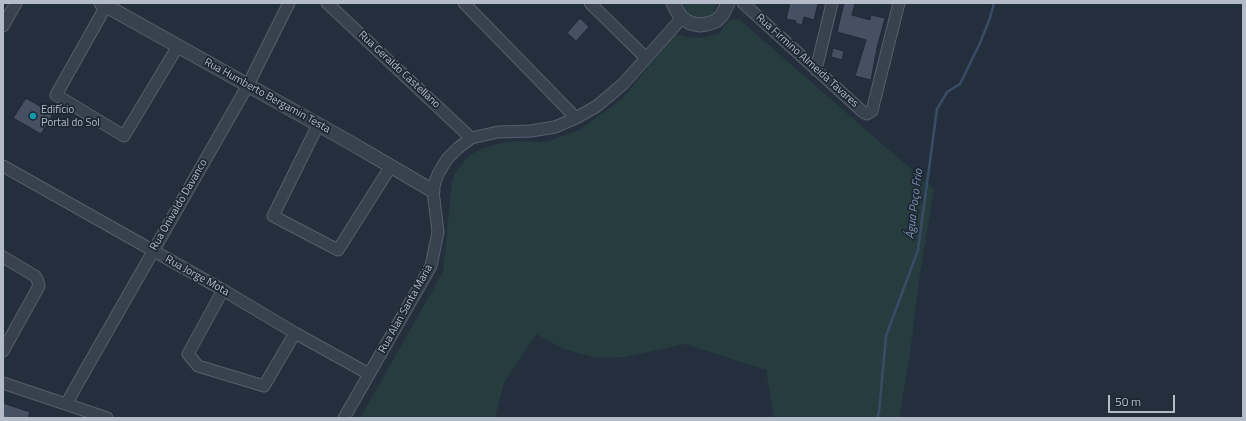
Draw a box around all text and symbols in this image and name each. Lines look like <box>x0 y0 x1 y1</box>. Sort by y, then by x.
street label: Rua Firmino Almeida Tavares <box>753 11 861 111</box>
street label: Rua Geraldo Castellano <box>355 29 443 111</box>
street label: Rua Humberto Bergamin Testa <box>202 56 332 136</box>
place label: Edifício Portal do Sol <box>41 103 100 129</box>
marker: Edifício Portal do Sol <box>28 111 38 121</box>
street label: Rua Onivaldo Davanco <box>148 157 210 253</box>
water label: Água Poço Frio <box>904 168 926 240</box>
street label: Rua Jorge Mota <box>163 253 231 299</box>
street label: Rua Alan Santa Maria <box>376 262 436 356</box>
scale bar <box>1110 387 1177 413</box>
text: 50 m <box>1115 392 1141 411</box>

